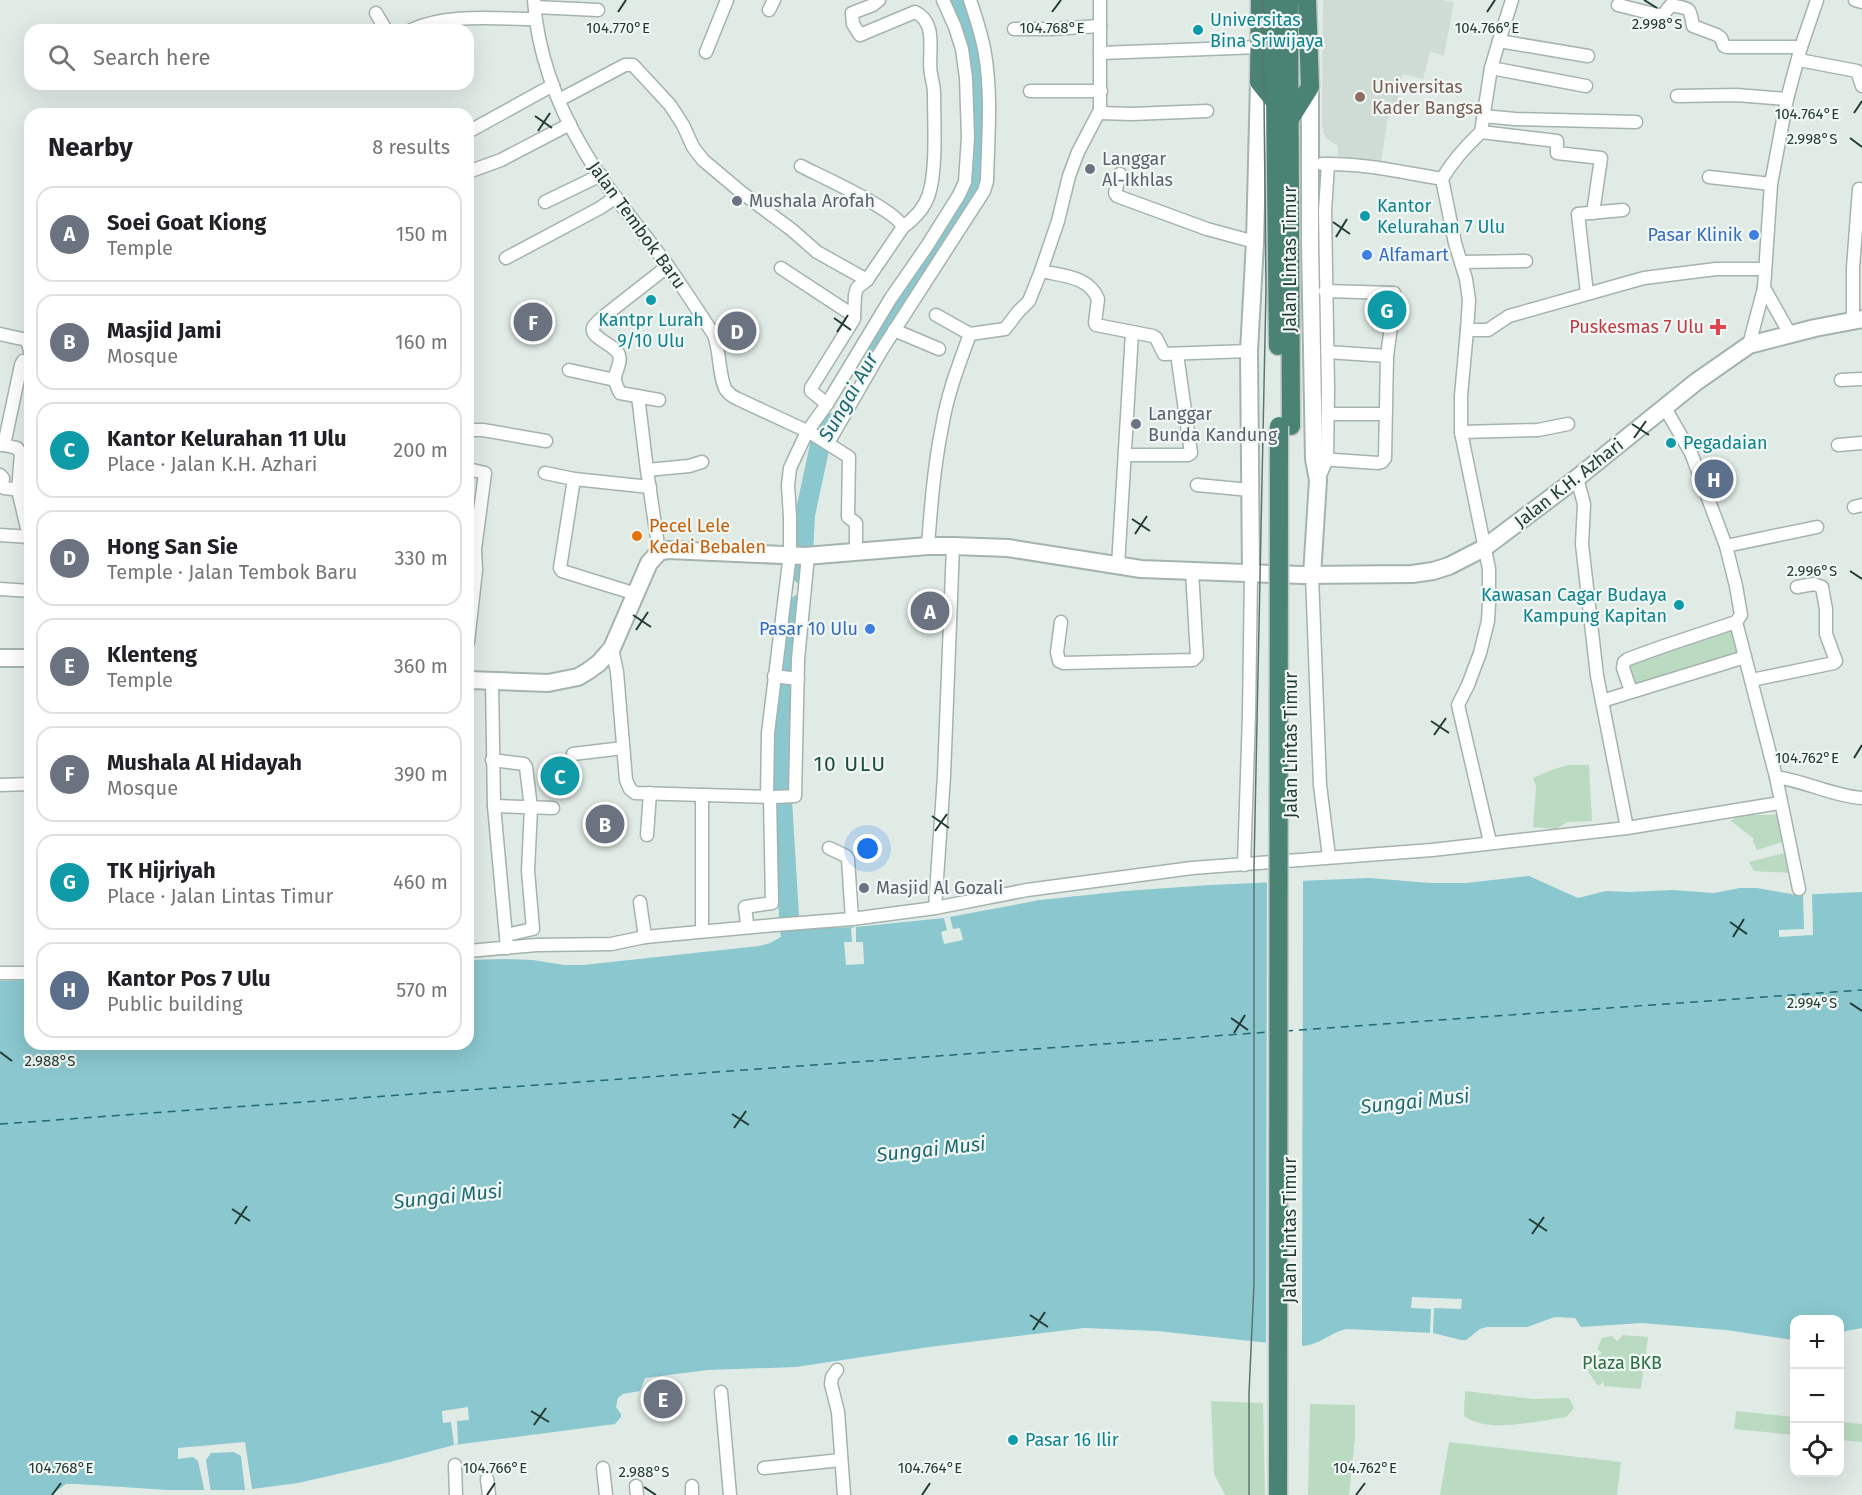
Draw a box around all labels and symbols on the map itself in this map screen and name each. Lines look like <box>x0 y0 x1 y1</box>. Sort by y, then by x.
place label: Universitas Bina Sriwijaya <box>1210 9 1324 52</box>
text: 2.998°S <box>1632 15 1682 33</box>
text: 104.770°E <box>586 19 650 37</box>
text: 104.768°E <box>1020 19 1084 37</box>
text: 104.766°E <box>1455 19 1519 37</box>
marker: Universitas Bina Sriwijaya <box>1191 23 1205 37</box>
place label: Universitas Kader Bangsa <box>1372 76 1483 119</box>
marker: Universitas Kader Bangsa <box>1353 90 1367 104</box>
text: 104.764°E <box>1775 105 1839 123</box>
text: 2.998°S <box>1787 130 1837 148</box>
place label: Langgar Al-Ikhlas <box>1102 148 1173 191</box>
street label: Jalan Tembok Baru <box>583 157 691 293</box>
marker: Langgar Al-Ikhlas <box>1083 162 1097 176</box>
street label: Jalan Lintas Timur <box>1279 186 1301 332</box>
place label: Mushala Arofah <box>749 190 875 212</box>
marker: Mushala Arofah <box>730 194 744 208</box>
place label: Kantor Kelurahan 7 Ulu <box>1377 195 1505 238</box>
marker: Kantor Kelurahan 7 Ulu <box>1358 209 1372 223</box>
place label: Pasar Klinik <box>1647 224 1743 246</box>
marker: Pasar Klinik <box>1747 228 1761 242</box>
place label: Alfamart <box>1379 244 1449 266</box>
marker: Alfamart <box>1360 248 1374 262</box>
pin: G <box>1368 288 1406 332</box>
marker: Kantpr Lurah 9/10 Ulu <box>644 293 658 307</box>
pin: F <box>514 300 552 344</box>
pin: D <box>718 308 756 354</box>
place label: Kantpr Lurah 9/10 Ulu <box>598 309 704 352</box>
place label: Puskesmas 7 Ulu <box>1569 316 1704 338</box>
marker: Puskesmas 7 Ulu <box>1709 318 1727 336</box>
water label: Sungai Aur <box>813 347 884 446</box>
place label: Langgar Bunda Kandung <box>1148 403 1278 446</box>
marker: Langgar Bunda Kandung <box>1129 417 1143 431</box>
place label: Pegadaian <box>1683 432 1768 454</box>
street label: Jalan K.H. Azhari <box>1510 434 1628 532</box>
marker: Pegadaian <box>1664 436 1678 450</box>
pin: H <box>1694 456 1734 502</box>
place label: Pecel Lele Kedai Bebalen <box>649 515 766 558</box>
marker: Pecel Lele Kedai Bebalen <box>630 529 644 543</box>
text: 2.996°S <box>1787 562 1837 580</box>
place label: Kawasan Cagar Budaya Kampung Kapitan <box>1481 584 1667 627</box>
pin: A <box>910 588 950 634</box>
marker: Kawasan Cagar Budaya Kampung Kapitan <box>1672 598 1686 612</box>
place label: Pasar 10 Ulu <box>759 618 858 640</box>
marker: Pasar 10 Ulu <box>863 622 877 636</box>
street label: Jalan Lintas Timur <box>1280 672 1302 818</box>
text: 104.762°E <box>1775 749 1839 767</box>
district label: 10 ULU <box>813 751 887 777</box>
pin: C <box>540 754 580 798</box>
pin: B <box>586 802 624 846</box>
your location <box>853 834 882 863</box>
place label: Masjid Al Gozali <box>876 877 1003 899</box>
marker: Masjid Al Gozali <box>857 881 871 895</box>
text: 2.994°S <box>1787 994 1837 1012</box>
text: 2.988°S <box>24 1052 76 1070</box>
water label: Sungai Musi <box>1358 1083 1471 1119</box>
water label: Sungai Musi <box>874 1131 987 1167</box>
street label: Jalan Lintas Timur <box>1279 1157 1301 1303</box>
water label: Sungai Musi <box>391 1178 504 1214</box>
park label: Plaza BKB <box>1582 1352 1662 1374</box>
pin: E <box>644 1376 682 1422</box>
place label: Pasar 16 Ilir <box>1025 1429 1119 1451</box>
marker: Pasar 16 Ilir <box>1006 1433 1020 1447</box>
text: 104.768°E <box>29 1459 93 1477</box>
text: 104.766°E <box>463 1459 527 1477</box>
text: 104.764°E <box>898 1459 962 1477</box>
text: 104.762°E <box>1333 1459 1397 1477</box>
text: 2.988°S <box>618 1463 670 1481</box>

